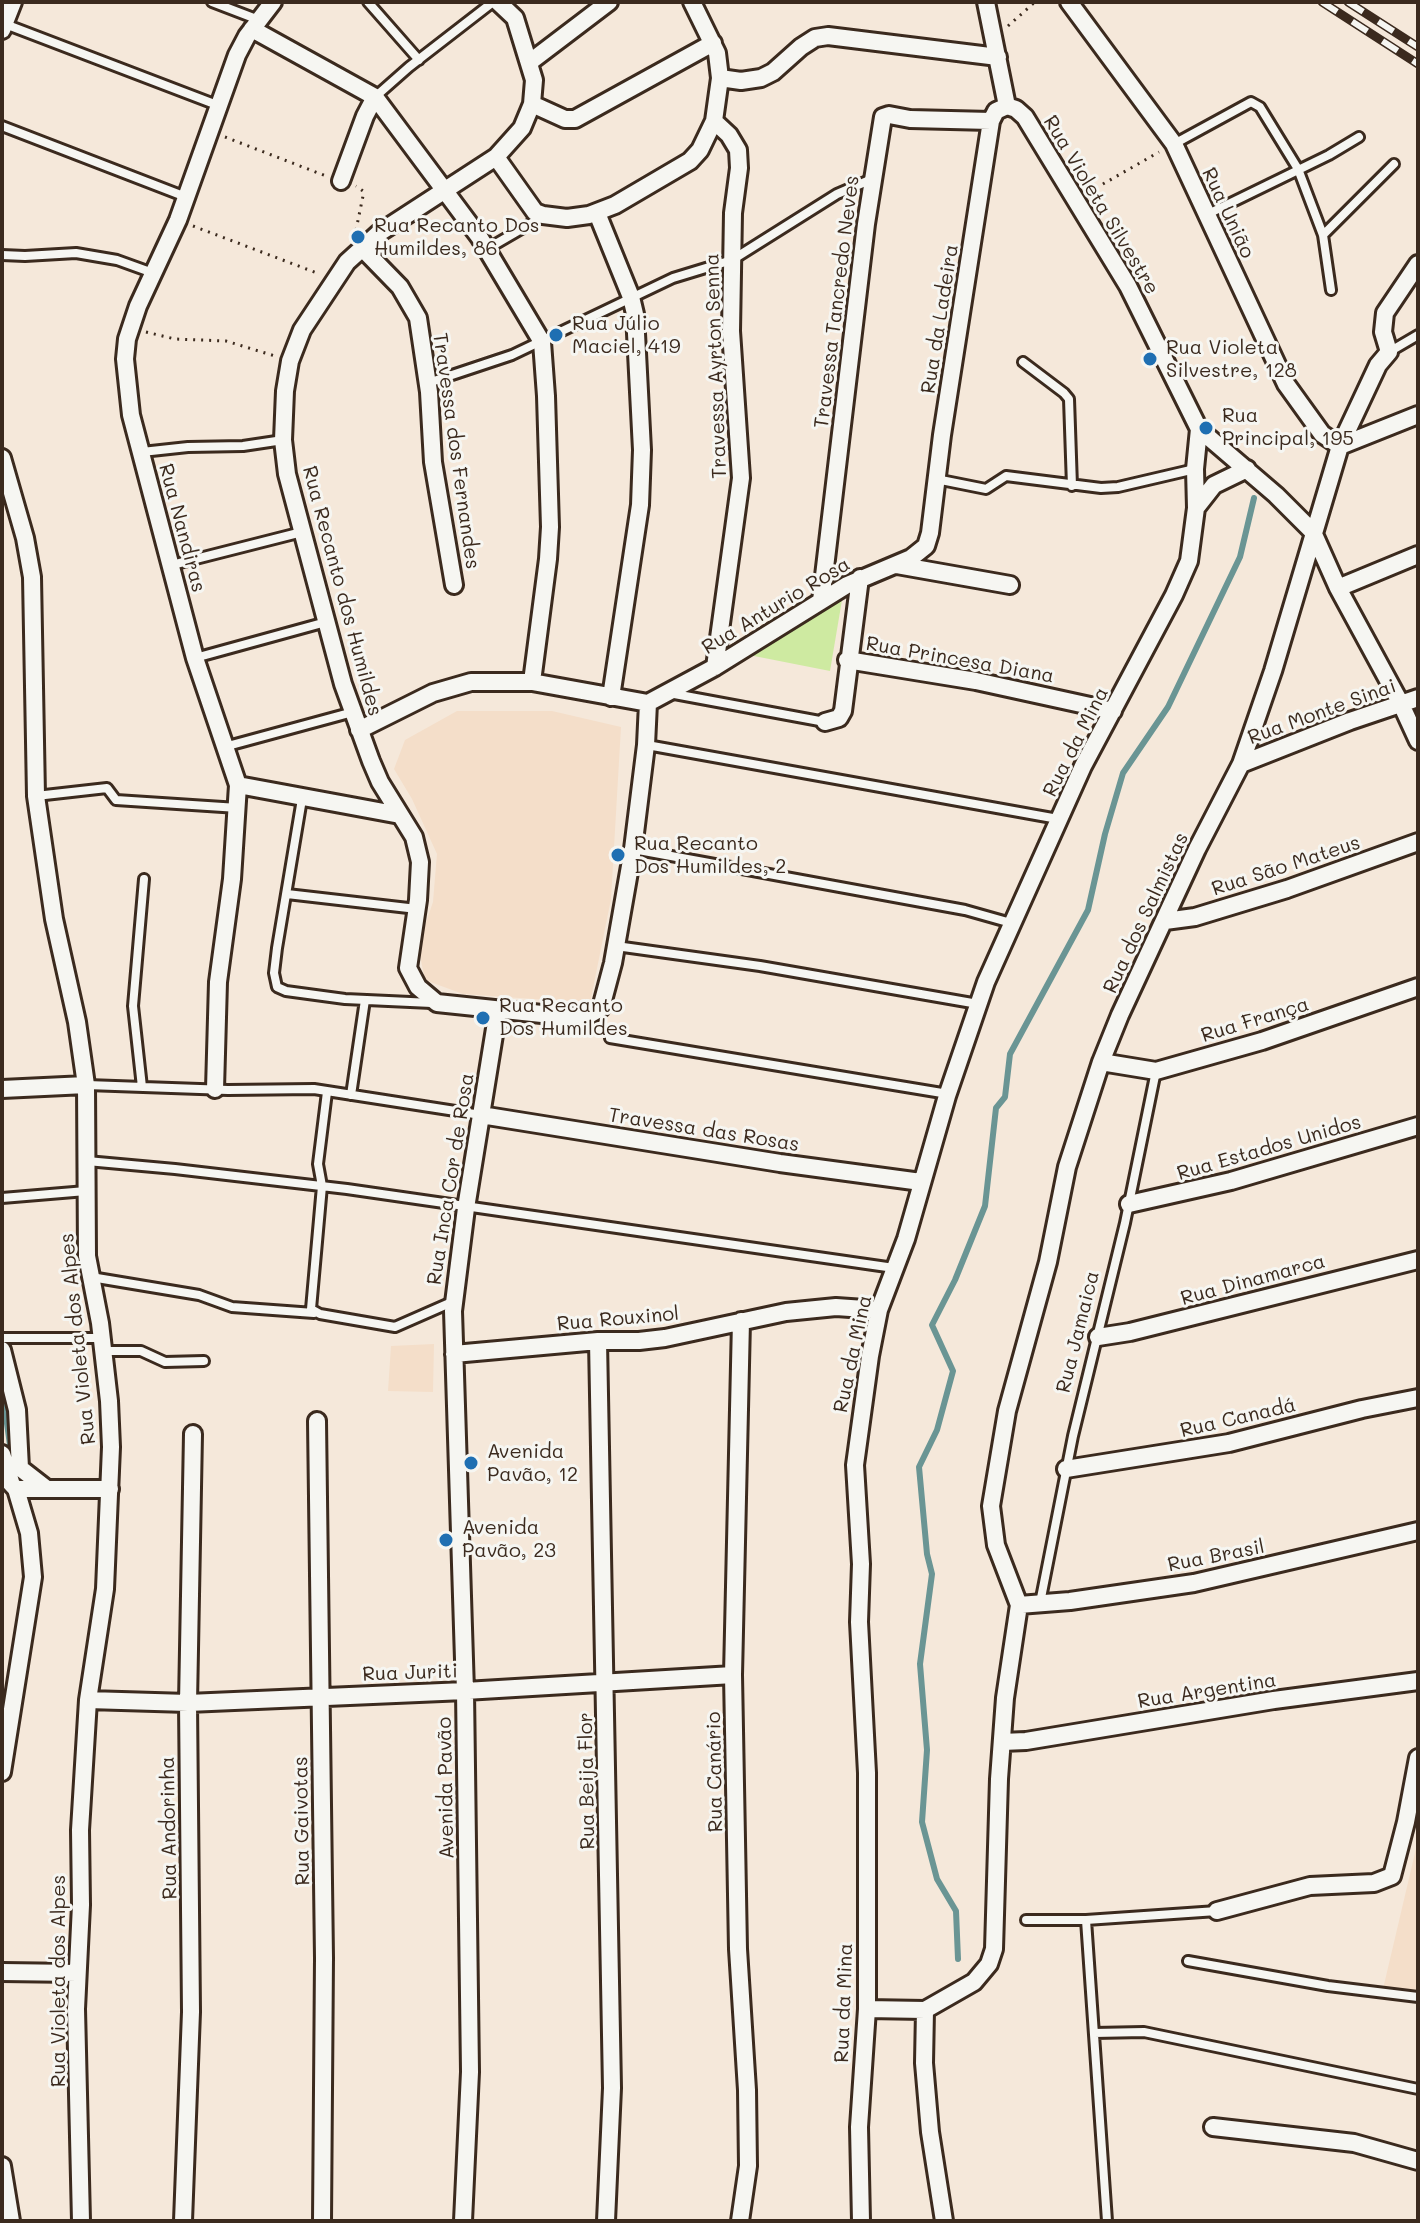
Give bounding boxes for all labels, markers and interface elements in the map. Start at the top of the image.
street label: Rua Violeta Silvestre [1038,111,1164,299]
street label: Rua União [1197,164,1259,262]
street label: Travessa Tancredo Neves [810,174,864,430]
place label: Rua Recanto Dos Humildes, 86 [374,214,539,261]
marker: Rua Recanto Dos Humildes, 86 [349,228,367,246]
street label: Rua da Ladeira [916,243,964,395]
street label: Travessa Ayrton Senna [700,253,732,479]
place label: Rua Júlio Maciel, 419 [572,312,681,359]
marker: Rua Júlio Maciel, 419 [547,326,565,344]
street label: Travessa dos Fernandes [428,331,484,571]
place label: Rua Violeta Silvestre, 128 [1166,336,1297,383]
marker: Rua Violeta Silvestre, 128 [1141,350,1159,368]
place label: Rua Principal, 195 [1222,404,1354,451]
marker: Rua Principal, 195 [1197,419,1215,437]
street label: Rua Nandiras [153,461,211,595]
street label: Rua Recanto dos Humildes [297,463,387,719]
street label: Rua Anturio Rosa [698,552,854,660]
street label: Rua Princesa Diana [864,632,1056,688]
street label: Rua Monte Sinai [1245,674,1399,750]
street label: Rua da Mina [1038,683,1114,801]
street label: Rua dos Salmistas [1098,829,1194,997]
street label: Rua São Mateus [1209,831,1363,901]
place label: Rua Recanto Dos Humildes, 2 [634,832,786,879]
marker: Rua Recanto Dos Humildes, 2 [609,846,627,864]
street label: Rua França [1198,992,1312,1048]
place label: Rua Recanto Dos Humildes [499,994,628,1041]
marker: Rua Recanto Dos Humildes [474,1009,492,1027]
street label: Rua Inca Cor de Rosa [422,1071,480,1287]
street label: Travessa das Rosas [607,1103,801,1157]
street label: Rua Estados Unidos [1174,1110,1364,1186]
street label: Rua Violeta dos Alpes [55,1232,101,1446]
street label: Rua Dinamarca [1178,1249,1328,1311]
street label: Rua Jamaica [1051,1269,1105,1395]
street label: Rua da Mina [829,1293,877,1415]
street label: Rua Rouxinol [556,1302,680,1336]
street label: Rua Canadá [1178,1393,1298,1443]
place label: Avenida Pavão, 12 [487,1440,578,1487]
marker: Avenida Pavão, 12 [462,1454,480,1472]
place label: Avenida Pavão, 23 [462,1516,556,1563]
marker: Avenida Pavão, 23 [437,1531,455,1549]
street label: Rua Brasil [1165,1535,1267,1577]
street label: Rua Juriti [362,1659,458,1687]
street label: Rua Argentina [1136,1668,1278,1714]
street label: Rua Canário [702,1711,728,1833]
street label: Rua Beija Flor [574,1712,600,1850]
street label: Avenida Pavão [433,1717,459,1859]
street label: Rua Andorinha [156,1756,182,1900]
street label: Rua Gaivotas [289,1756,315,1886]
street label: Rua Violeta dos Alpes [47,1875,71,2087]
street label: Rua da Mina [830,1943,858,2063]

